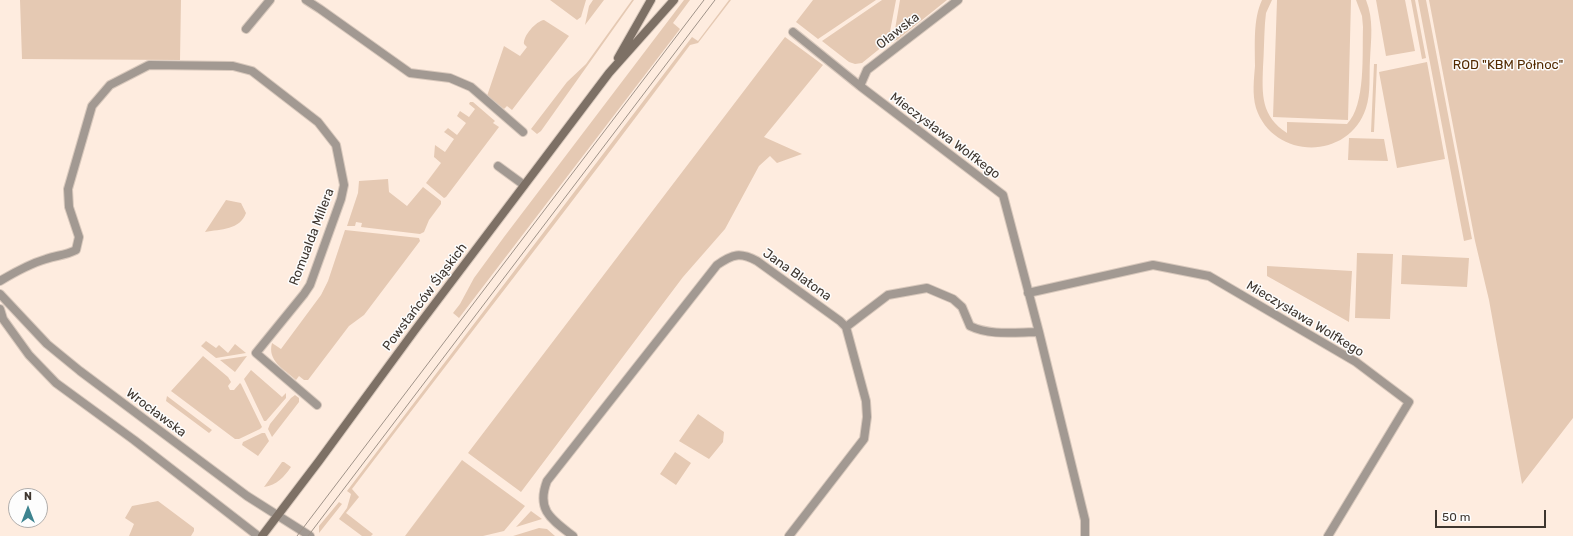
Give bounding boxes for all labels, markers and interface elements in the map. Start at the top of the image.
street label: Oławska [873,9,923,53]
park label: ROD "KBM Północ" [1453,57,1563,73]
street label: Mieczysława Wolfkego [887,89,1003,183]
street label: Romualda Millera [286,186,338,288]
street label: Powstańców Śląskich [379,240,471,354]
street label: Jana Blatona [760,246,834,304]
street label: Mieczysława Wolfkego [1244,278,1366,360]
street label: Wrocławska [123,385,189,441]
north arrow [8,488,48,528]
text: N [24,490,32,503]
scale bar [1437,502,1548,528]
text: 50 m [1442,510,1470,524]

